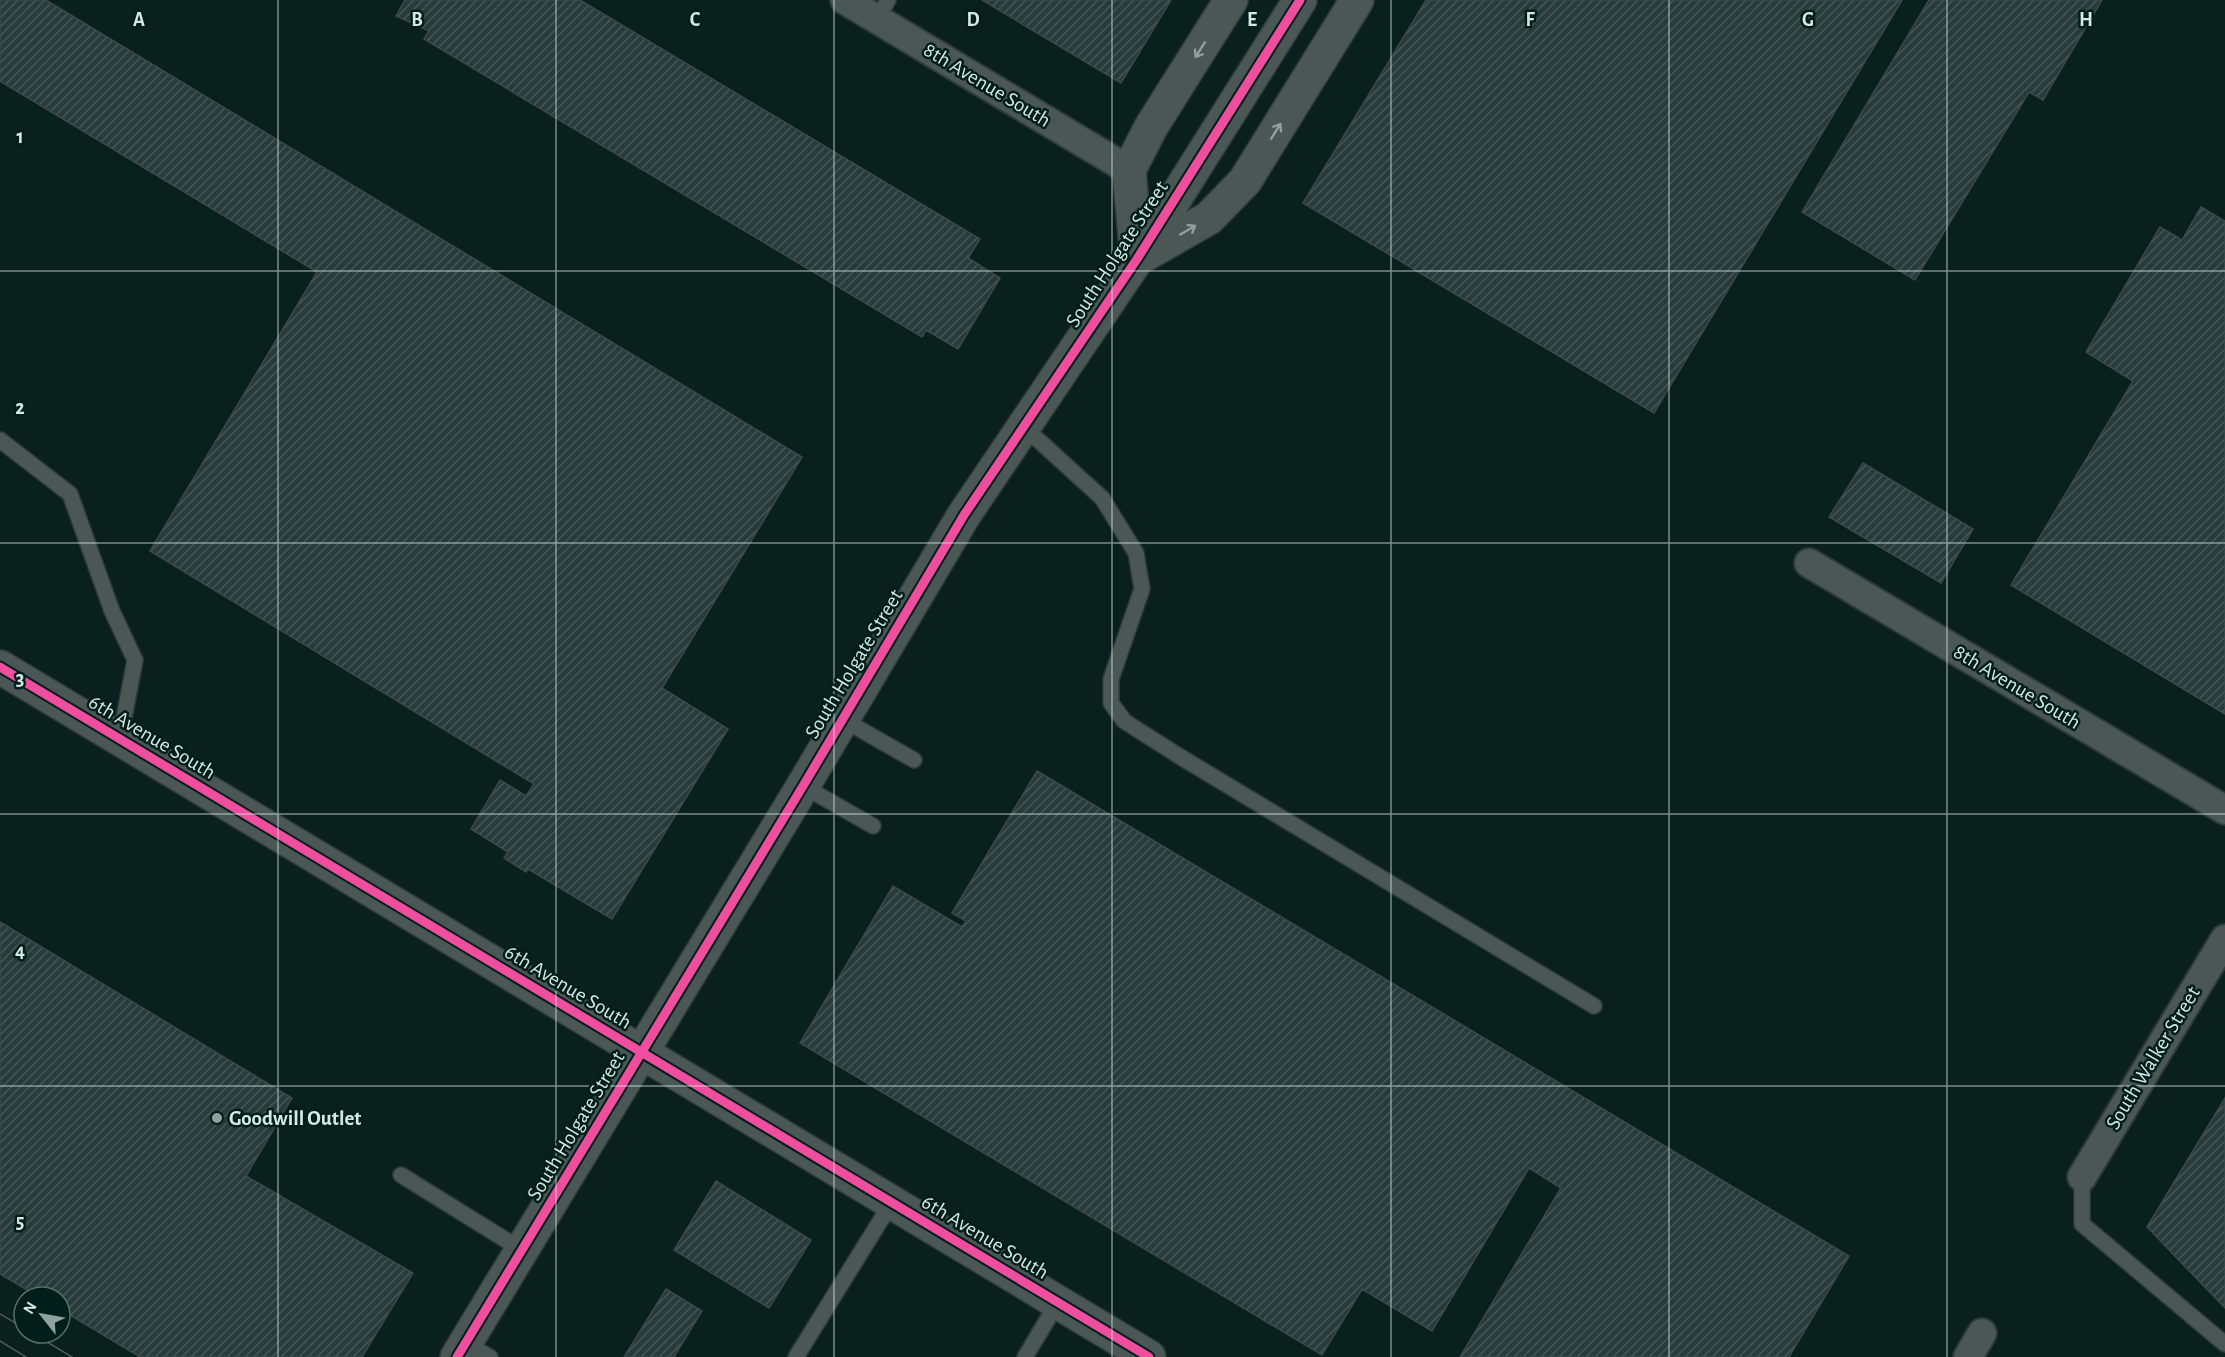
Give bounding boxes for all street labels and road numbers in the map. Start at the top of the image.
street label: 8th Avenue South [920,39,1054,131]
street label: South Holgate Street [1062,177,1172,331]
street label: South Holgate Street [801,586,907,742]
street label: 8th Avenue South [1950,641,2084,733]
street label: 6th Avenue South [85,691,219,783]
street label: 6th Avenue South [501,941,635,1033]
street label: South Walker Street [2102,983,2204,1133]
street label: South Holgate Street [523,1048,629,1204]
street label: 6th Avenue South [918,1191,1052,1283]

